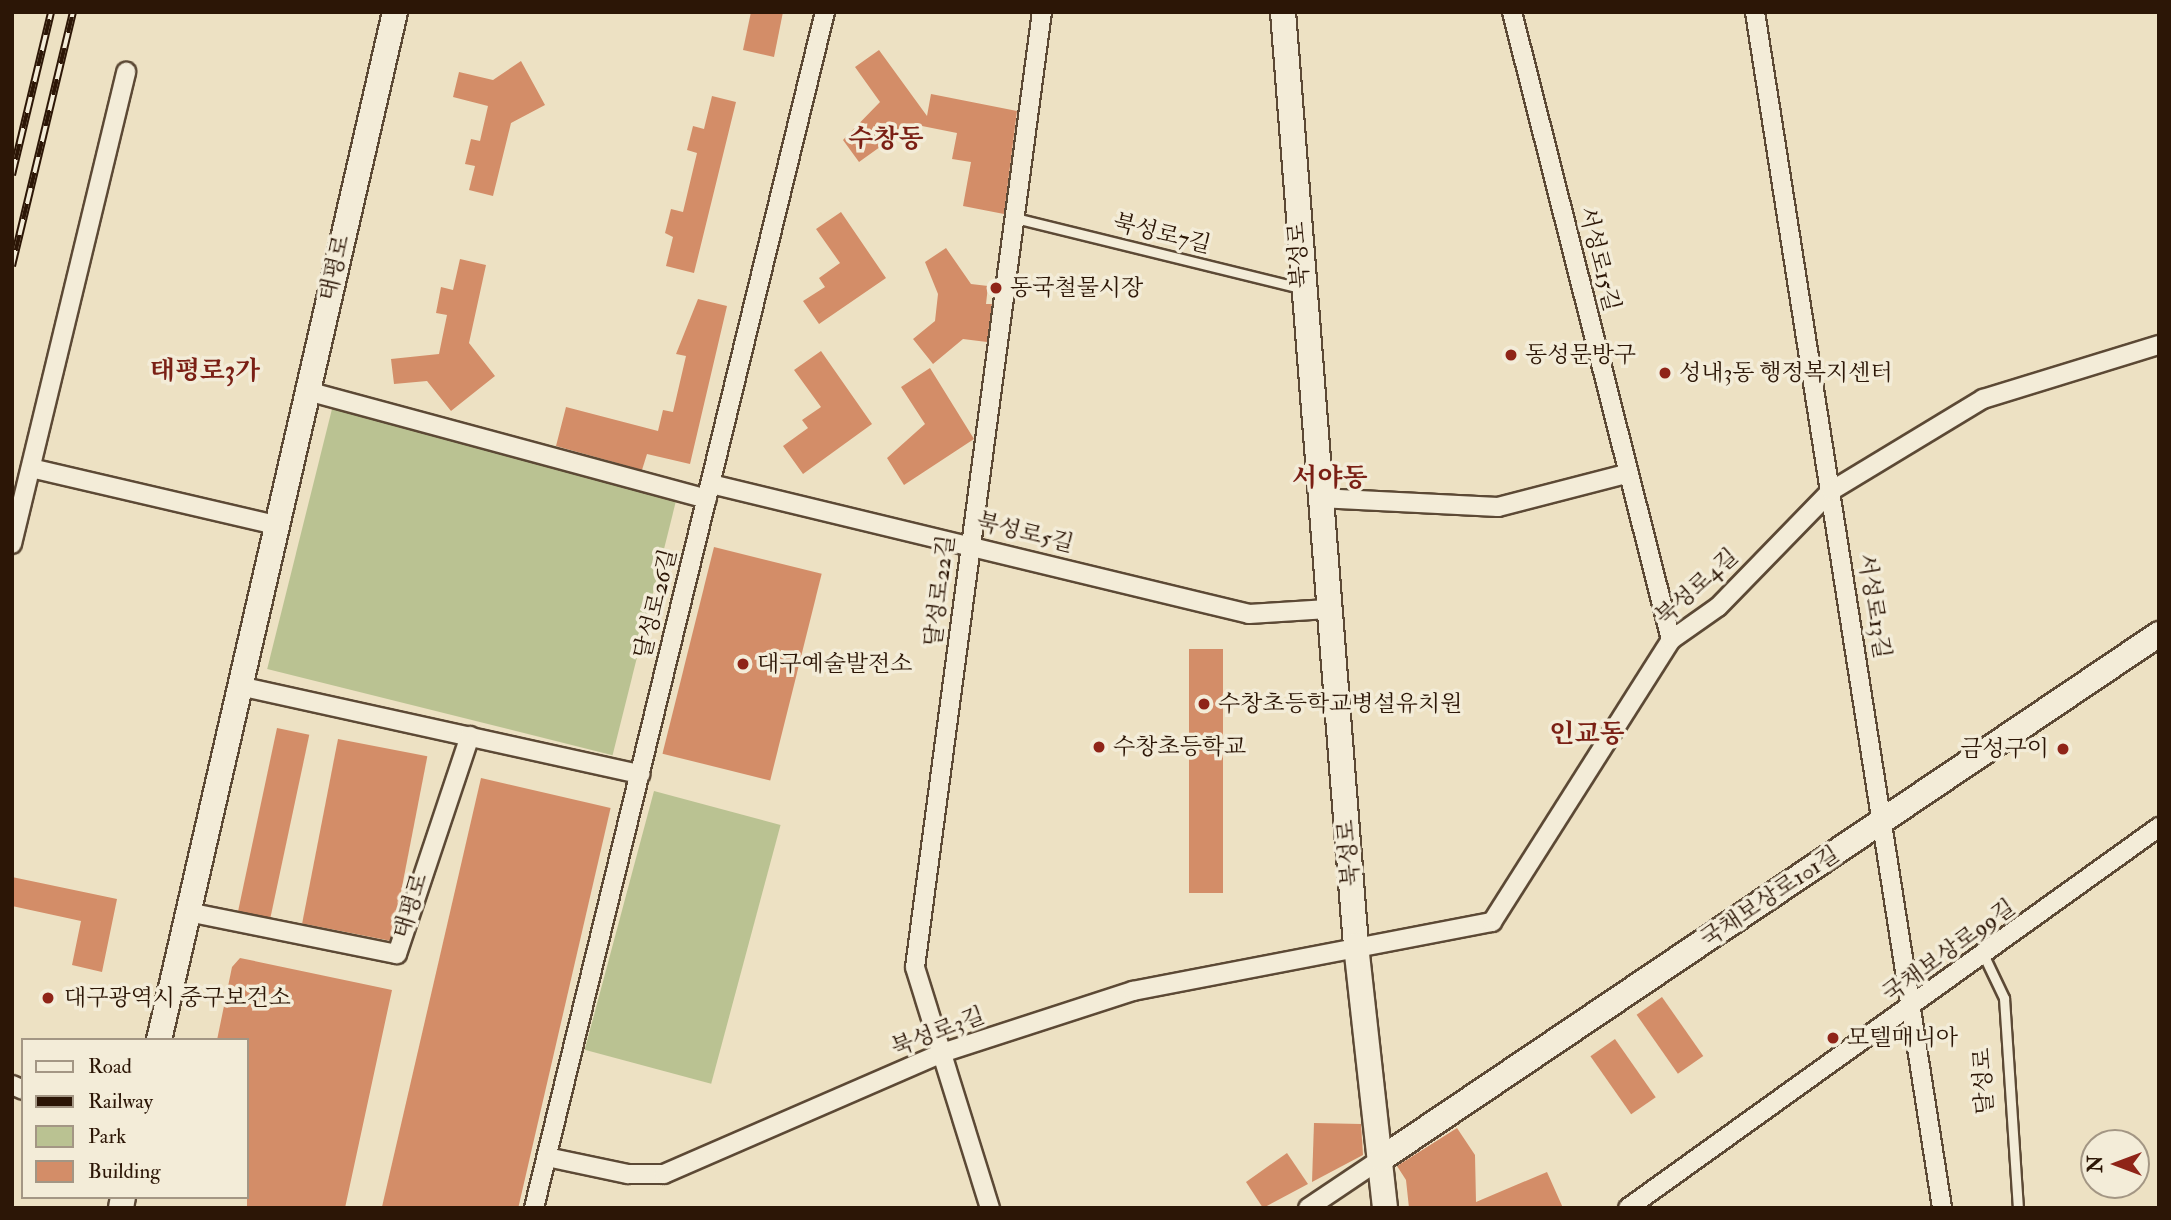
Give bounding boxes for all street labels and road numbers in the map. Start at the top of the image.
street label: 서성로15길 [1573,204,1625,314]
street label: 북성로7길 [1110,209,1214,259]
street label: 북성로 [1283,221,1315,289]
street label: 태평로 [314,232,356,304]
street label: 북성로5길 [974,508,1076,558]
street label: 달성로22길 [919,534,961,648]
street label: 북성로4길 [1650,543,1744,631]
street label: 달성로26길 [629,546,683,662]
street label: 서성로13길 [1852,552,1896,660]
street label: 북성로 [1332,819,1366,887]
street label: 국채보상로101길 [1695,840,1845,954]
street label: 태평로 [388,870,434,942]
street label: 국채보상로99길 [1877,894,2021,1008]
street label: 북성로3길 [887,1002,989,1062]
street label: 달성로 [1968,1047,2000,1115]

